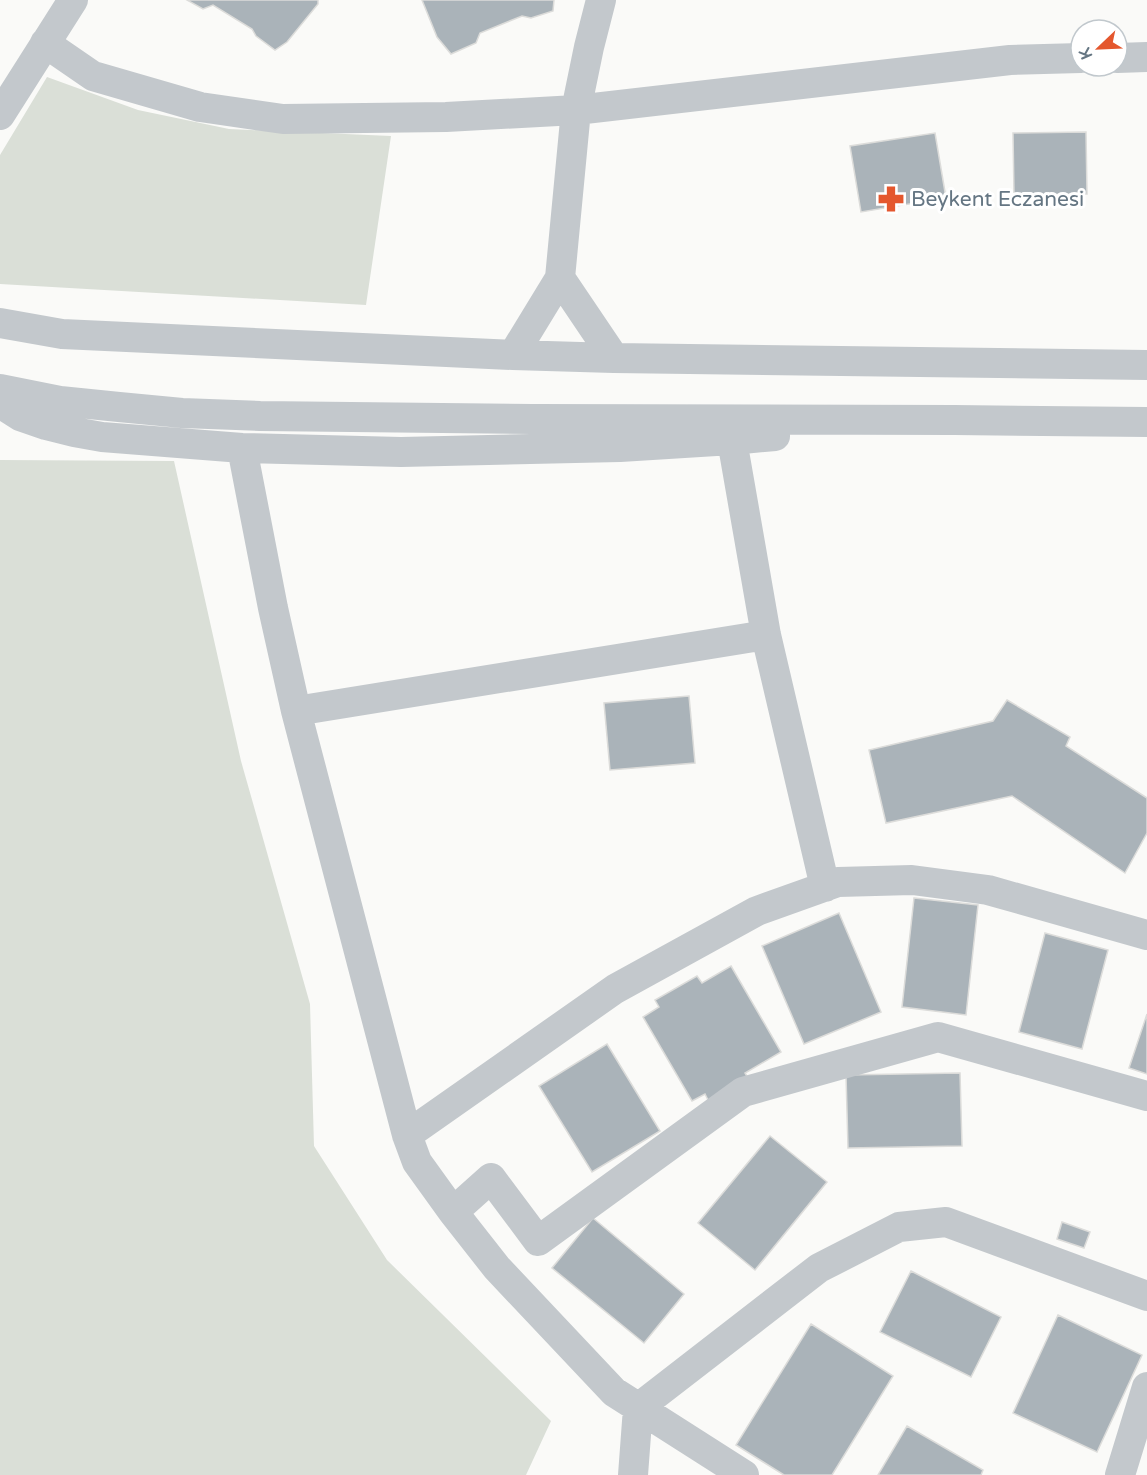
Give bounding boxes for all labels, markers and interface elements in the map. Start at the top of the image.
north arrow [1069,18,1129,78]
text: K [1075,44,1097,62]
pharmacy icon: Beykent Eczanesi [876,184,906,214]
place label: Beykent Eczanesi [911,187,1084,212]

